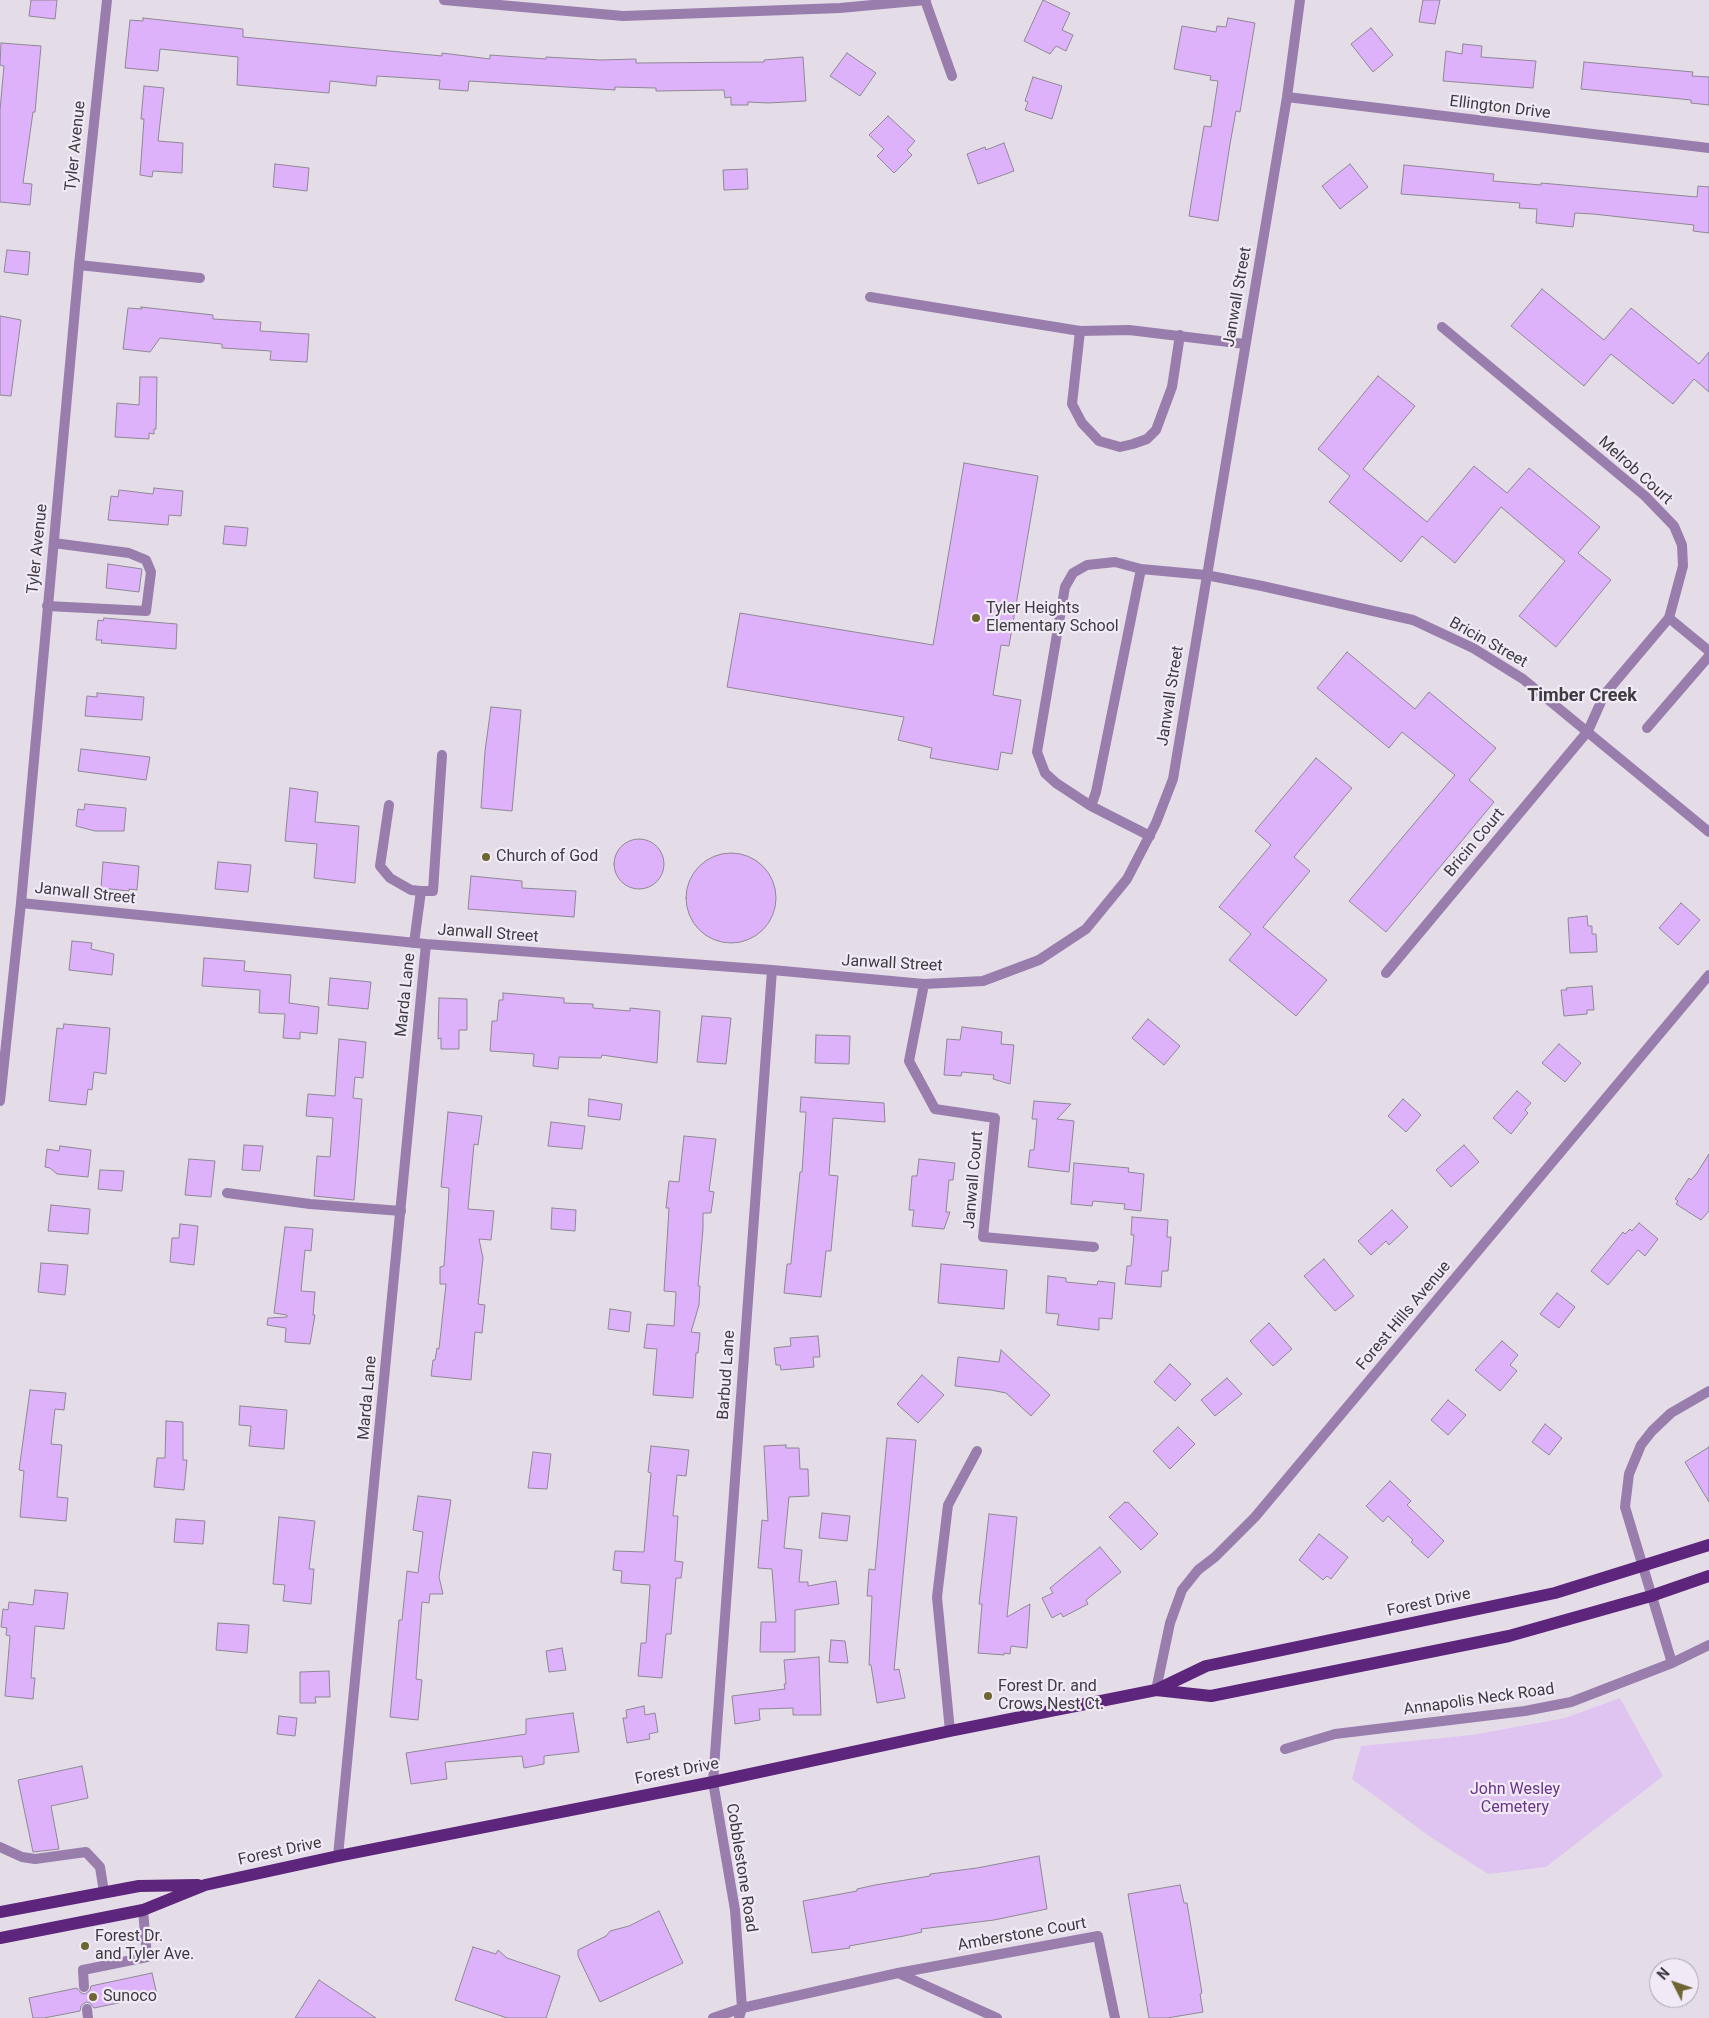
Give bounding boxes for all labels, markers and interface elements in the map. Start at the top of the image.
street label: Ellington Drive [1448,92,1552,124]
street label: Tyler Avenue [62,100,90,192]
street label: Janwall Street [1220,246,1256,348]
street label: Melrob Court [1594,433,1676,509]
street label: Tyler Avenue [24,503,52,595]
place label: Tyler Heights Elementary School [986,599,1119,637]
marker: Tyler Heights Elementary School [970,612,982,624]
street label: Bricin Street [1445,614,1531,672]
street label: Janwall Street [1154,645,1188,747]
district label: Timber Creek [1527,685,1637,707]
street label: Bricin Court [1441,805,1509,881]
place label: Church of God [496,847,598,867]
marker: Church of God [480,851,492,863]
street label: Janwall Street [34,879,136,909]
street label: Janwall Street [437,921,539,947]
street label: Marda Lane [392,952,420,1038]
street label: Janwall Street [841,952,943,976]
street label: Janwall Court [960,1130,988,1230]
street label: Forest Hills Avenue [1353,1257,1455,1375]
street label: Barbud Lane [714,1330,740,1420]
street label: Marda Lane [355,1355,381,1441]
street label: Forest Drive [1385,1585,1473,1621]
place label: Forest Dr. and Crows Nest Ct. [998,1677,1104,1715]
street label: Annapolis Neck Road [1402,1680,1556,1720]
marker: Forest Dr. and Crows Nest Ct. [982,1690,994,1702]
street label: Forest Drive [633,1754,721,1790]
park label: John Wesley Cemetery [1470,1780,1560,1818]
street label: Cobblestone Road [721,1802,761,1934]
street label: Forest Drive [236,1834,324,1870]
street label: Amberstone Court [956,1914,1088,1956]
place label: Forest Dr. and Tyler Ave. [95,1927,194,1965]
marker: Forest Dr. and Tyler Ave. [79,1940,91,1952]
north arrow [1649,1958,1699,2008]
text: N [1654,1965,1673,1983]
place label: Sunoco [103,1987,157,2007]
marker: Sunoco [87,1991,99,2003]

